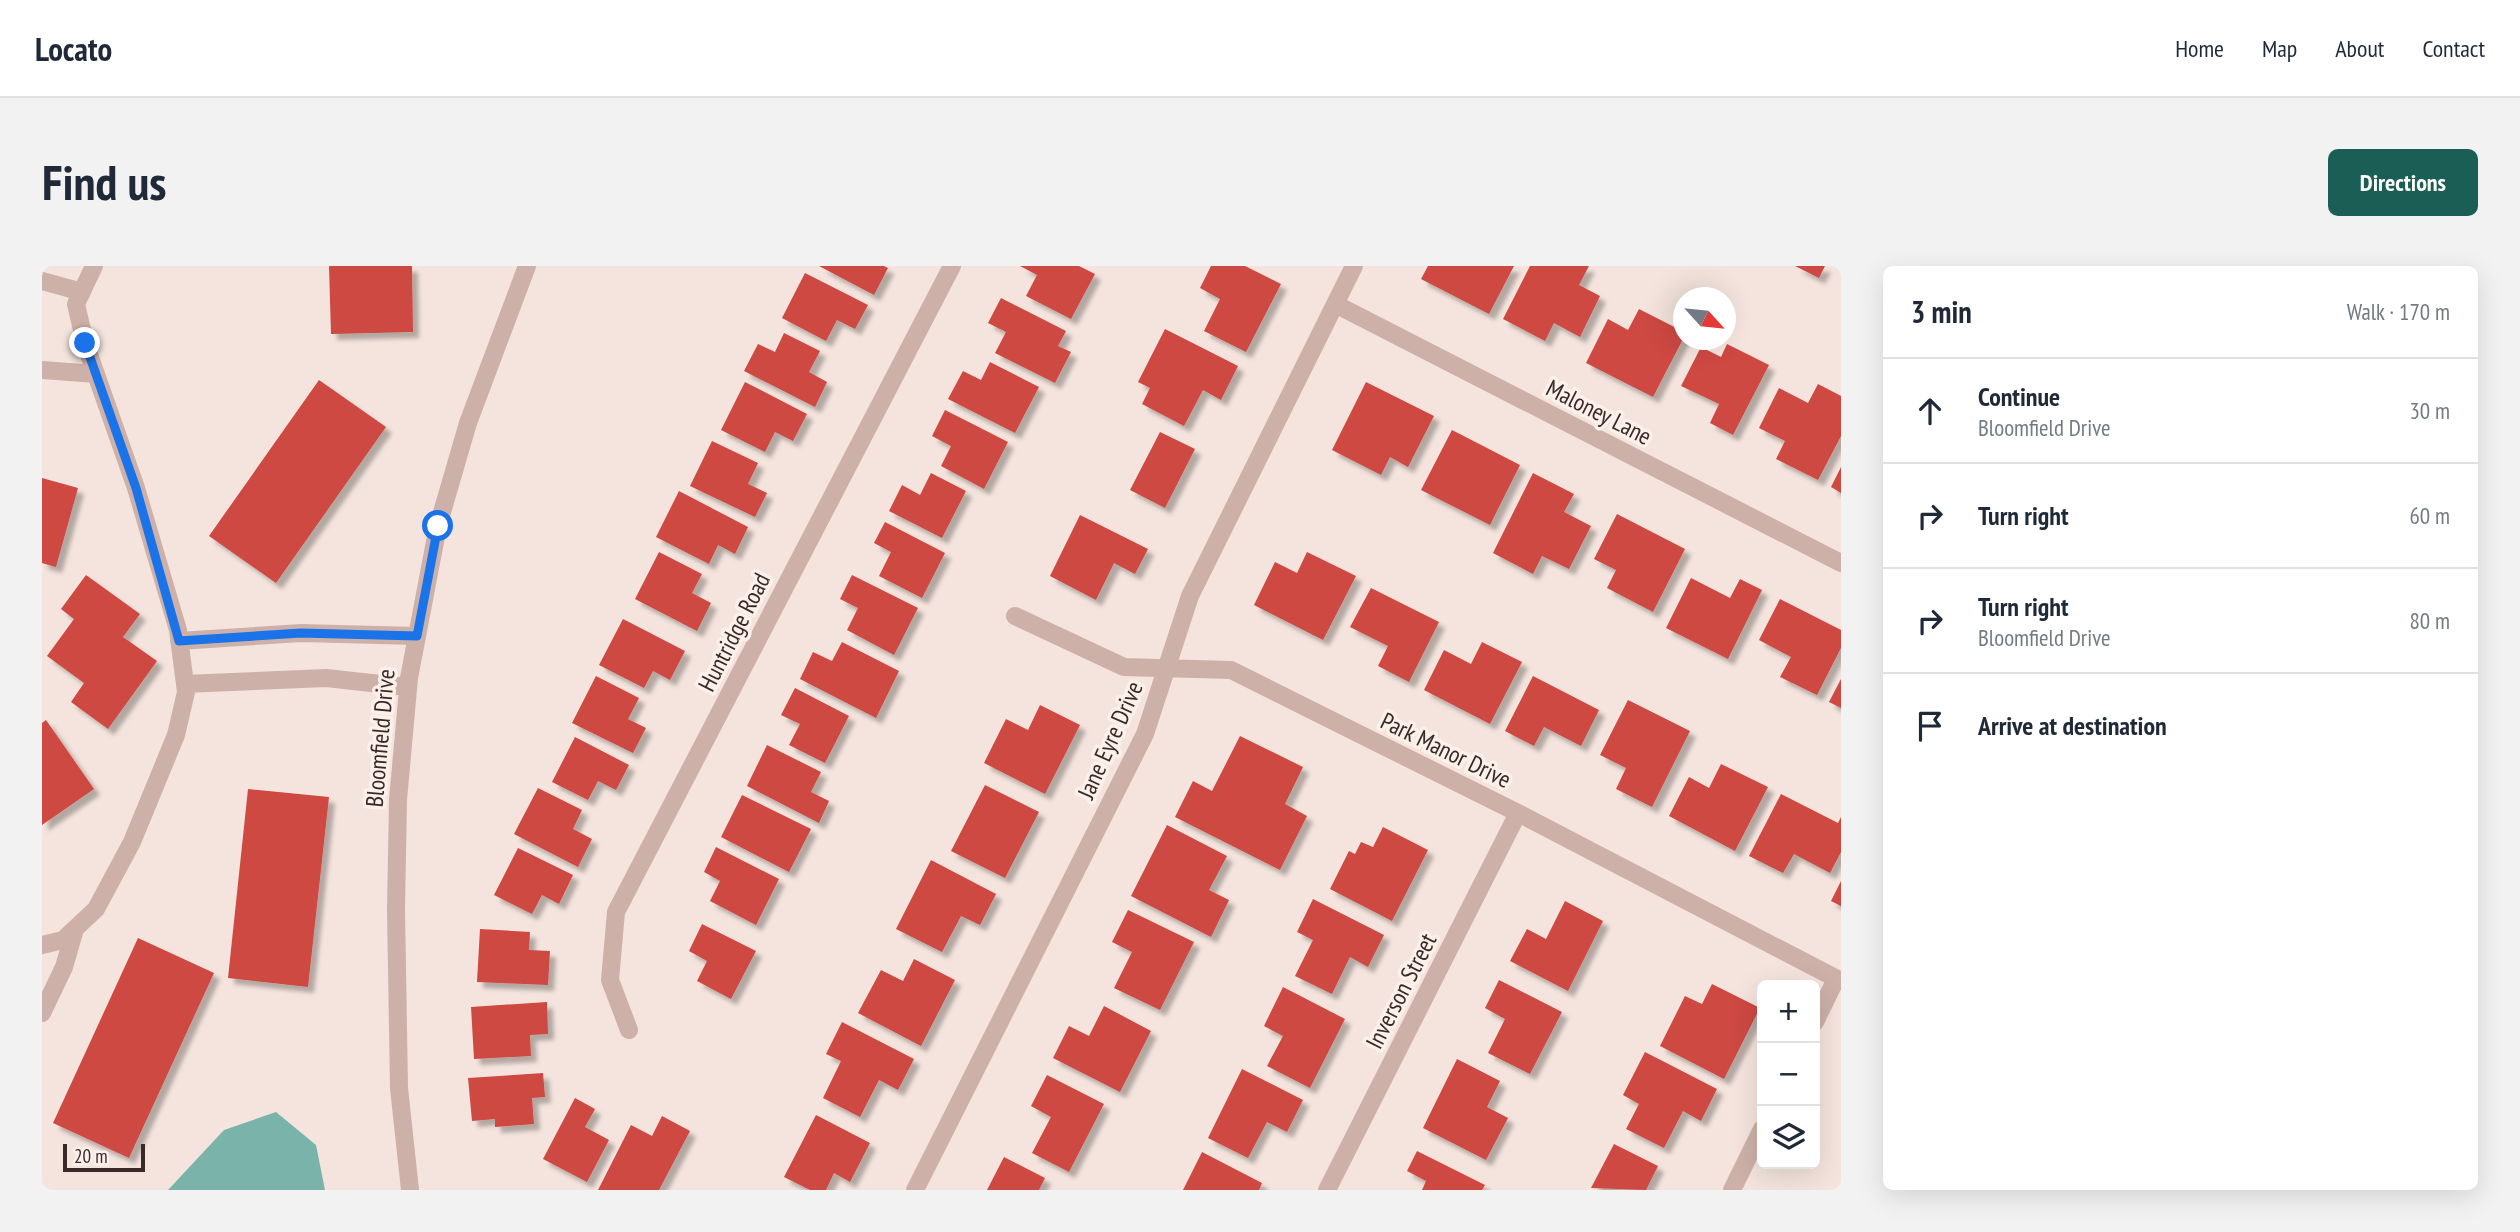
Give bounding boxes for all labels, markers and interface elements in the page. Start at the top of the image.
text: Locato [35,27,112,70]
text: Home [2175,33,2224,64]
text: Map [2262,33,2297,64]
text: About [2335,33,2384,64]
text: Contact [2422,33,2485,64]
button: Directions [2328,149,2478,216]
text: Find us [42,150,166,214]
north arrow [1673,287,1736,350]
text: 3 min [1911,292,1972,331]
text: Walk · 170 m [2347,297,2450,326]
route end [69,327,100,358]
street label: Maloney Lane [1541,372,1657,452]
text: Continue [1978,380,2060,413]
icon: ahead [1911,392,1949,430]
text: 30 m [2409,396,2450,425]
text: Bloomfield Drive [1978,413,2111,442]
icon: right [1911,497,1949,535]
text: Turn right [1978,499,2069,532]
text: 60 m [2409,501,2450,530]
route start [422,510,453,541]
street label: Huntridge Road [691,568,777,696]
text: Turn right [1978,590,2069,623]
icon: right [1911,602,1949,640]
text: 80 m [2409,606,2450,635]
text: Bloomfield Drive [1978,623,2111,652]
street label: Bloomfield Drive [359,668,401,808]
street label: Jane Eyre Drive [1070,676,1150,805]
street label: Park Manor Drive [1376,705,1516,795]
icon: arrive [1911,707,1949,745]
text: Arrive at destination [1978,709,2167,742]
street label: Inverson Street [1359,928,1444,1054]
map controls [1757,980,1820,1169]
button: + [1757,980,1820,1043]
button: − [1757,1043,1820,1106]
button: layers [1757,1106,1820,1169]
scale bar [63,1141,145,1173]
text: 20 m [74,1144,108,1168]

